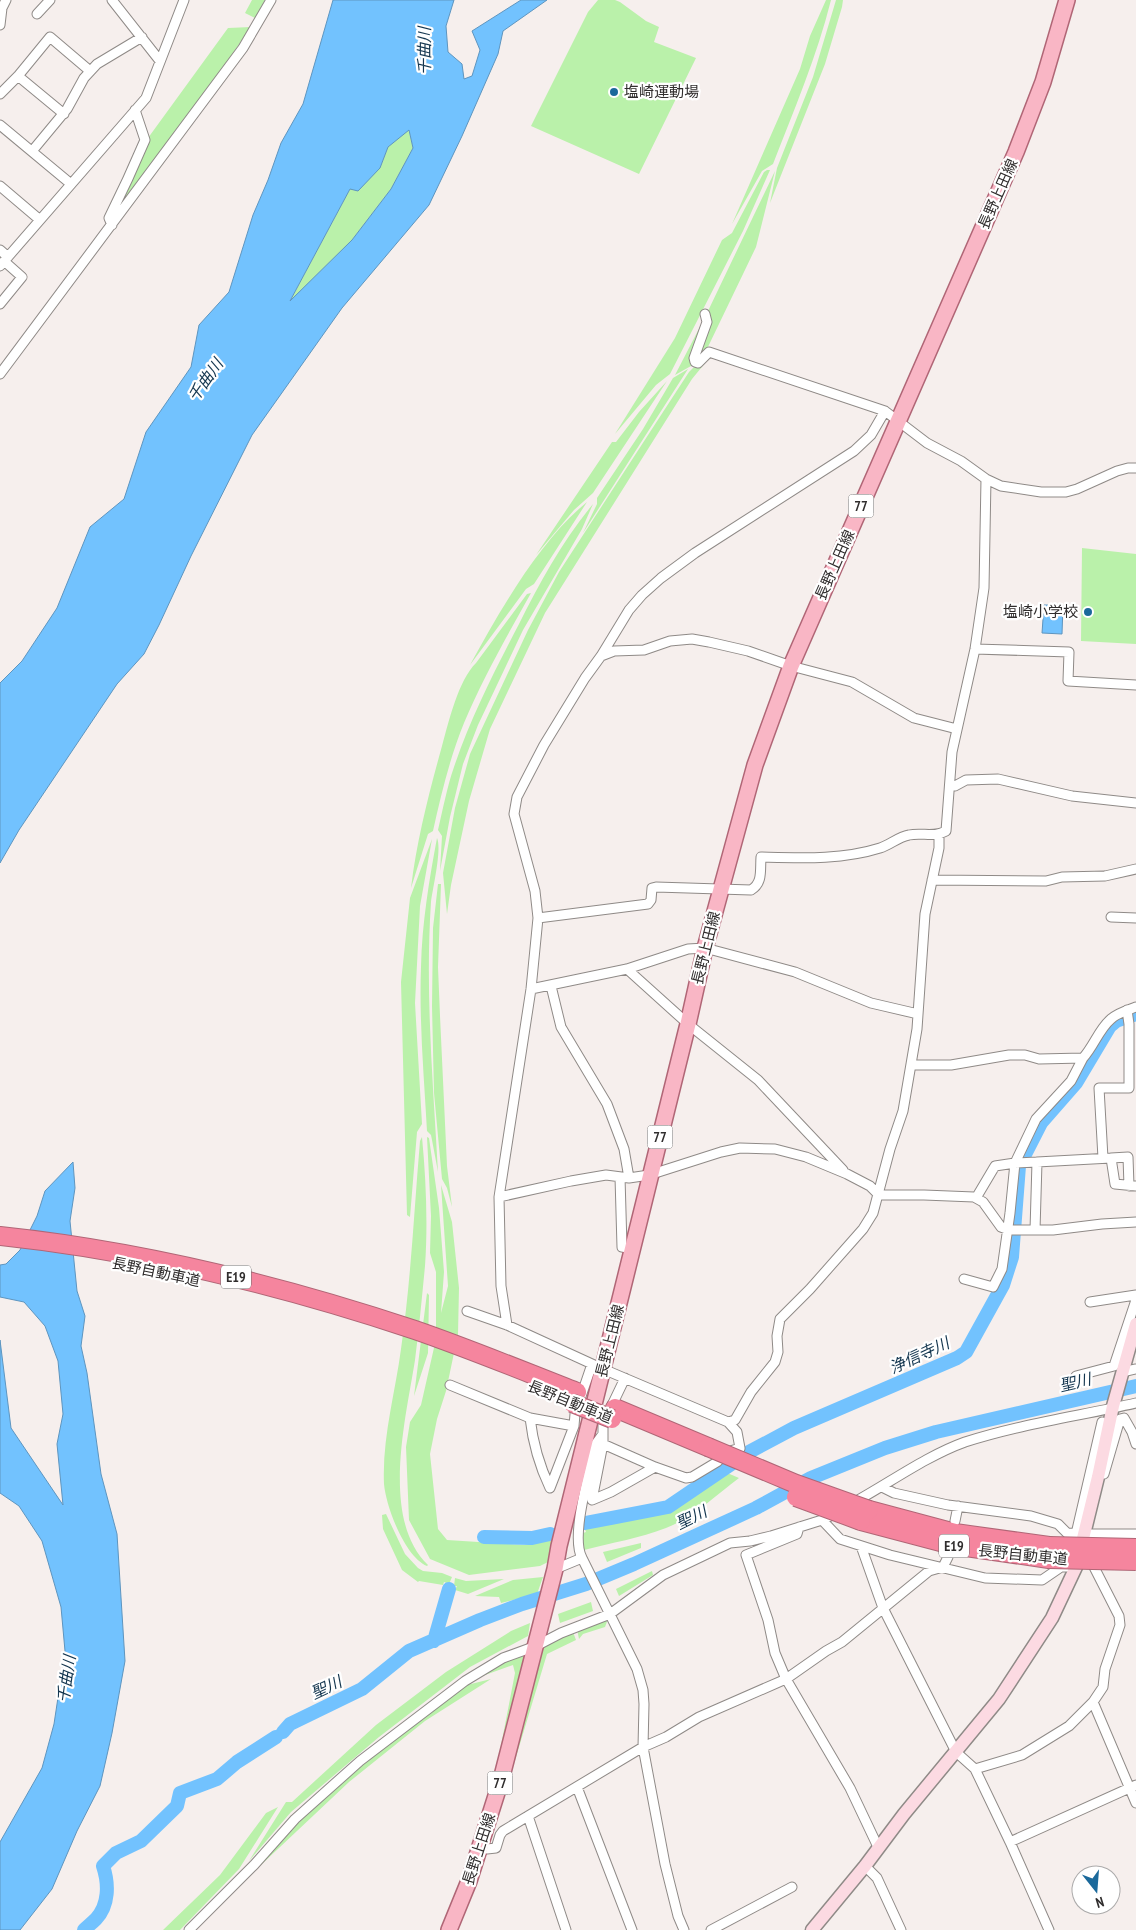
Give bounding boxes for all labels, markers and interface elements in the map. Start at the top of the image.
water label: 千曲川 [414,25,434,75]
place label: 塩崎運動場 [624,82,699,101]
marker: 塩崎運動場 [608,86,620,98]
street label: 長野上田線 [974,156,1021,232]
water label: 千曲川 [183,353,228,405]
road number: 77 [848,494,874,518]
street label: 長野上田線 [811,527,858,603]
place label: 塩崎小学校 [1003,602,1078,621]
marker: 塩崎小学校 [1082,606,1094,618]
street label: 長野上田線 [687,909,724,987]
road number: 77 [648,1126,672,1148]
street label: 長野自動車道 [110,1253,202,1290]
road number: E19 [221,1266,251,1288]
street label: 長野上田線 [591,1302,628,1380]
water label: 浄信寺川 [886,1332,954,1378]
water label: 聖川 [1057,1368,1095,1395]
street label: 長野自動車道 [525,1376,615,1427]
water label: 聖川 [672,1500,712,1533]
road number: E19 [939,1534,969,1558]
street label: 長野自動車道 [977,1540,1069,1569]
water label: 千曲川 [53,1652,80,1704]
water label: 聖川 [307,1670,347,1703]
road number: 77 [488,1772,512,1795]
street label: 長野上田線 [458,1810,499,1887]
north arrow [1071,1865,1121,1915]
text: N [1094,1893,1106,1912]

